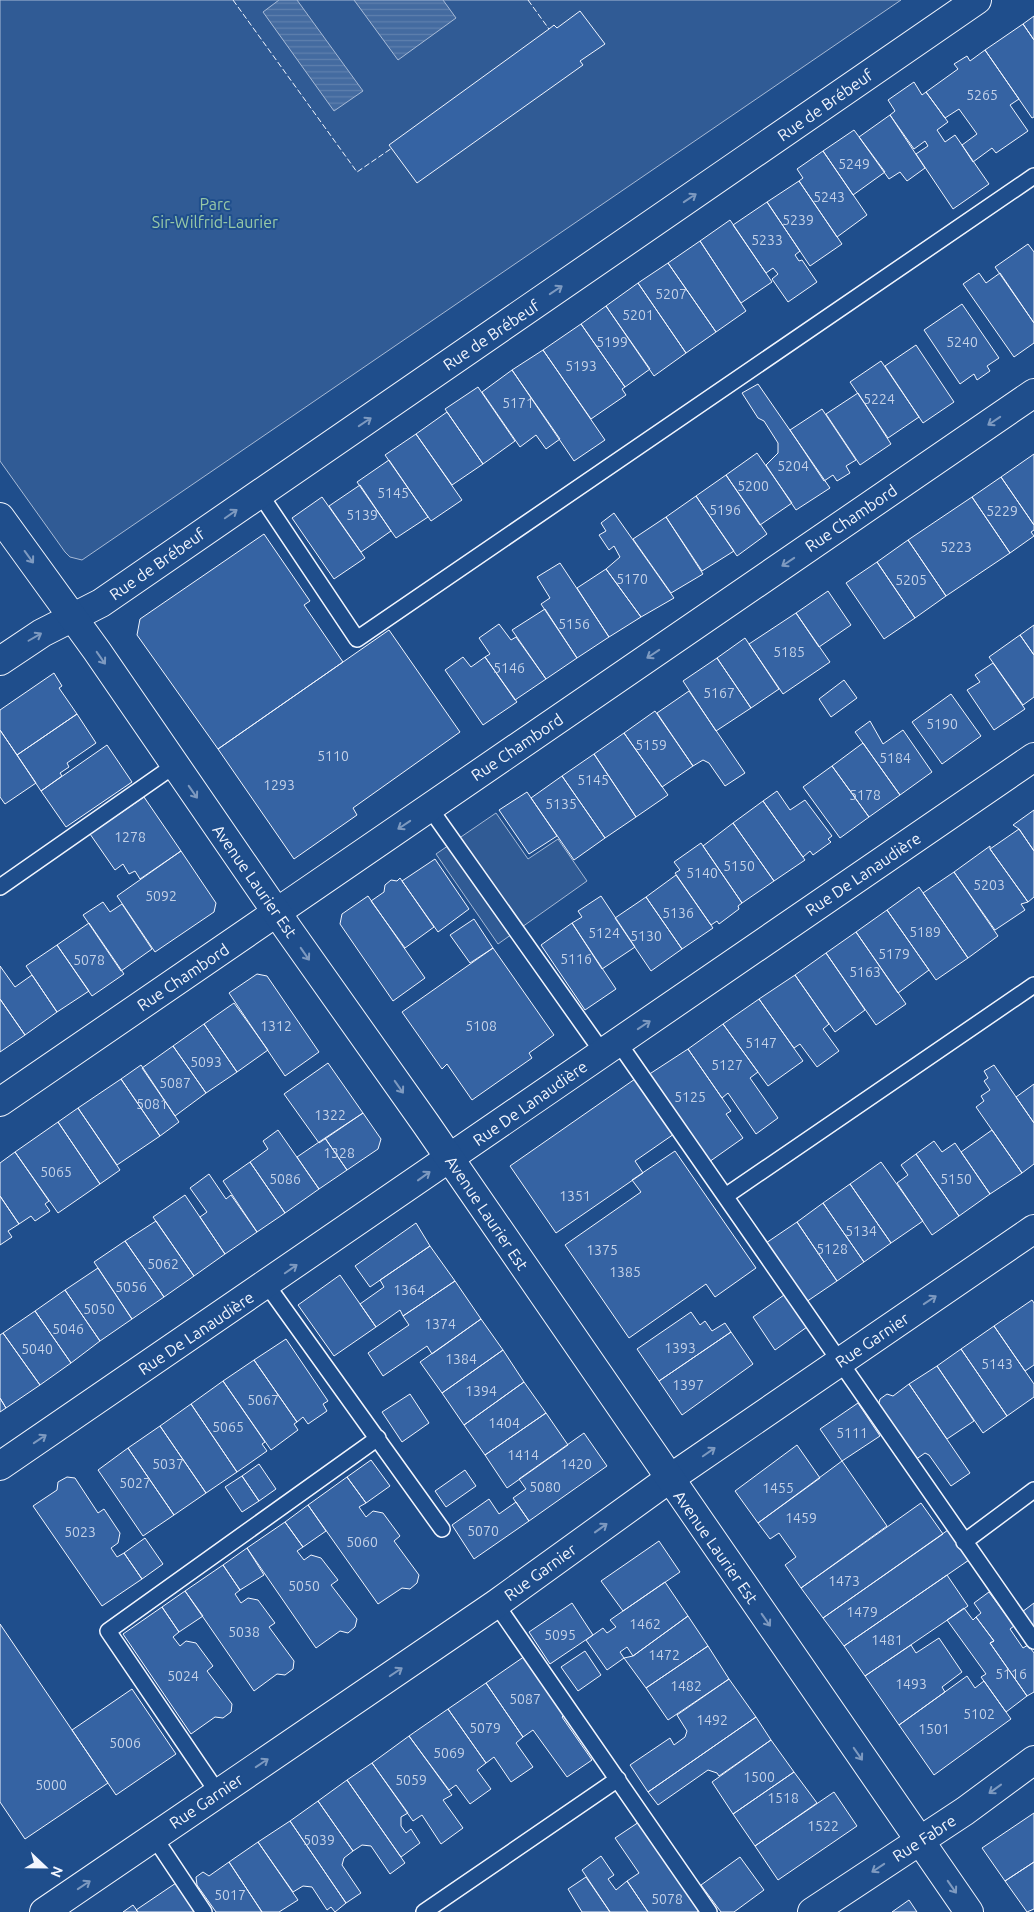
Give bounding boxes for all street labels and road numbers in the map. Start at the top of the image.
street label: Rue de Brébeuf [774,65,877,144]
street label: Rue de Brébeuf [440,296,543,374]
street label: Rue Chambord [802,481,900,555]
street label: Rue de Brébeuf [106,524,209,603]
street label: Rue Chambord [468,710,566,784]
street label: Avenue Laurier Est [209,821,301,942]
street label: Rue De Lanaudière [802,829,924,919]
street label: Rue Chambord [134,940,232,1014]
street label: Rue De Lanaudière [469,1057,591,1149]
street label: Avenue Laurier Est [442,1152,532,1274]
street label: Rue De Lanaudière [135,1288,257,1378]
street label: Rue Garnier [832,1309,912,1371]
street label: Avenue Laurier Est [670,1487,762,1608]
street label: Rue Garnier [501,1540,579,1604]
street label: Rue Garnier [166,1770,246,1832]
street label: Rue Fabre [889,1811,959,1865]

